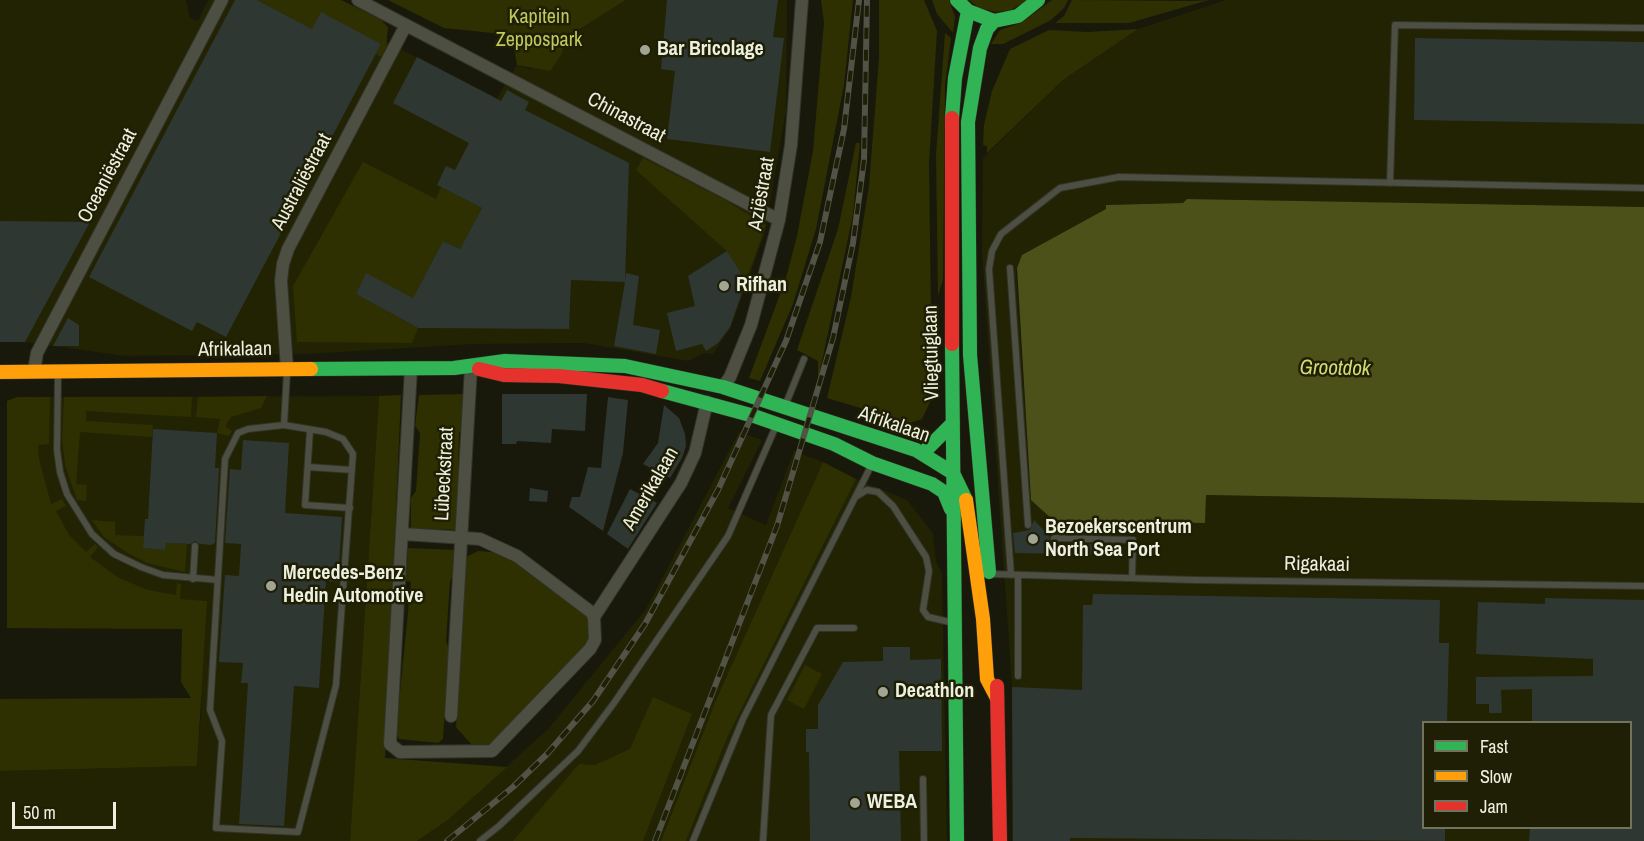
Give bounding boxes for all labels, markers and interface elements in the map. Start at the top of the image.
park label: Kapitein Zeppospark [496,6,582,53]
place label: Bar Bricolage [657,38,764,62]
marker: Bar Bricolage [638,43,652,57]
street label: Chinastraat [583,88,669,148]
street label: Oceaniëstraat [73,125,143,227]
street label: Australiëstraat [267,130,337,234]
street label: Aziëstraat [744,156,780,232]
place label: Rifhan [736,274,787,298]
marker: Rifhan [717,279,731,293]
street label: Vliegtuiglaan [919,305,945,401]
street label: Afrikalaan [198,337,272,363]
water label: Grootdok [1299,356,1371,382]
street label: Afrikalaan [855,402,933,448]
street label: Lübeckstraat [431,426,459,522]
street label: Amerikalaan [618,443,684,535]
place label: Bezoekerscentrum North Sea Port [1045,516,1192,563]
marker: Bezoekerscentrum North Sea Port [1026,532,1040,546]
street label: Rigakaai [1284,552,1350,578]
place label: Mercedes-Benz Hedin Automotive [283,562,423,609]
marker: Mercedes-Benz Hedin Automotive [264,579,278,593]
place label: Decathlon [895,680,974,704]
marker: Decathlon [876,685,890,699]
legend [1422,721,1632,829]
text: Fast [1480,734,1508,759]
text: Slow [1480,764,1512,789]
scale bar [15,790,118,828]
place label: WEBA [867,791,917,815]
text: Jam [1480,794,1508,819]
marker: WEBA [848,796,862,810]
text: 50 m [23,800,56,825]

